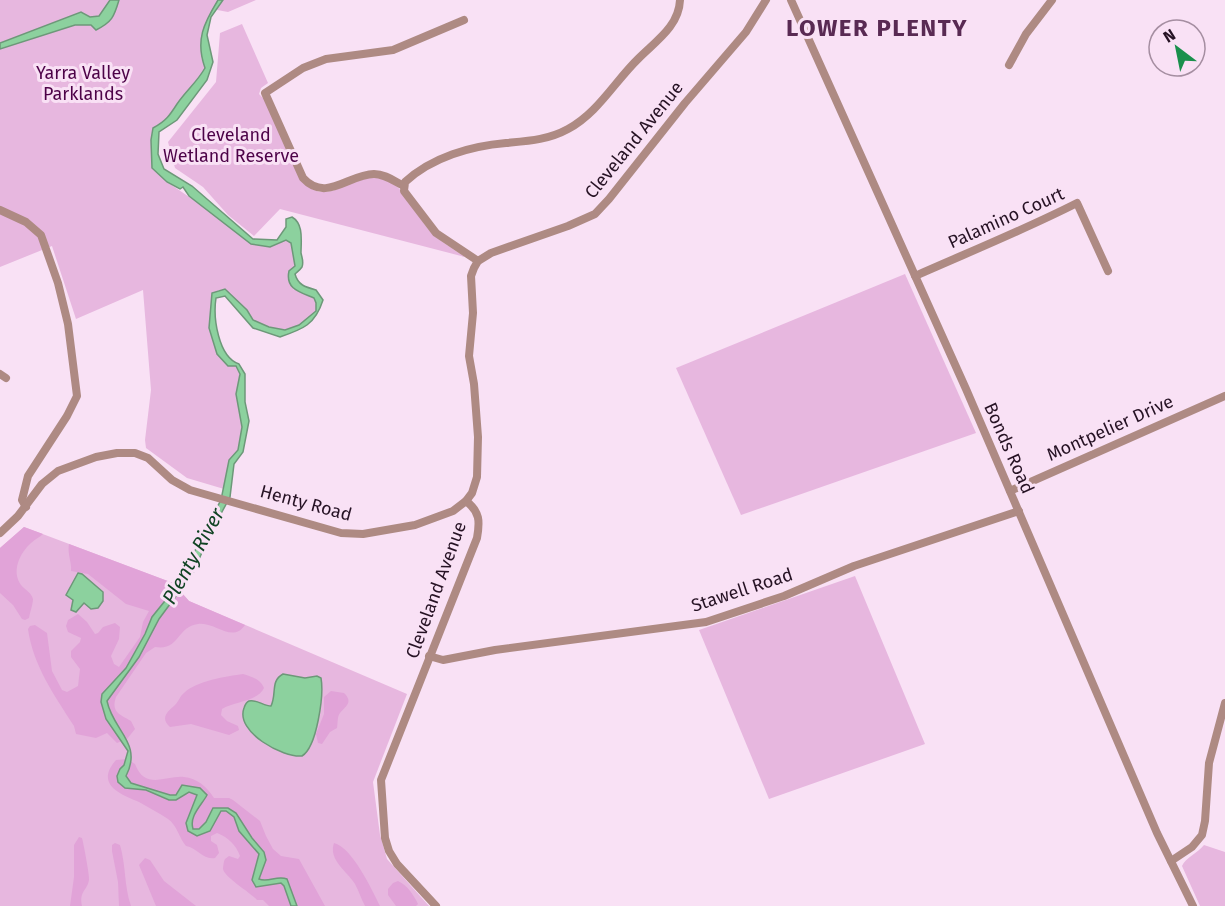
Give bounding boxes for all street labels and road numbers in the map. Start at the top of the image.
street label: Cleveland Avenue [580,77,688,203]
street label: Palamino Court [945,182,1068,253]
street label: Montpelier Drive [1043,390,1177,466]
street label: Bonds Road [979,399,1039,497]
street label: Henty Road [258,480,354,526]
street label: Cleveland Avenue [401,518,471,662]
street label: Stawell Road [688,563,796,617]

